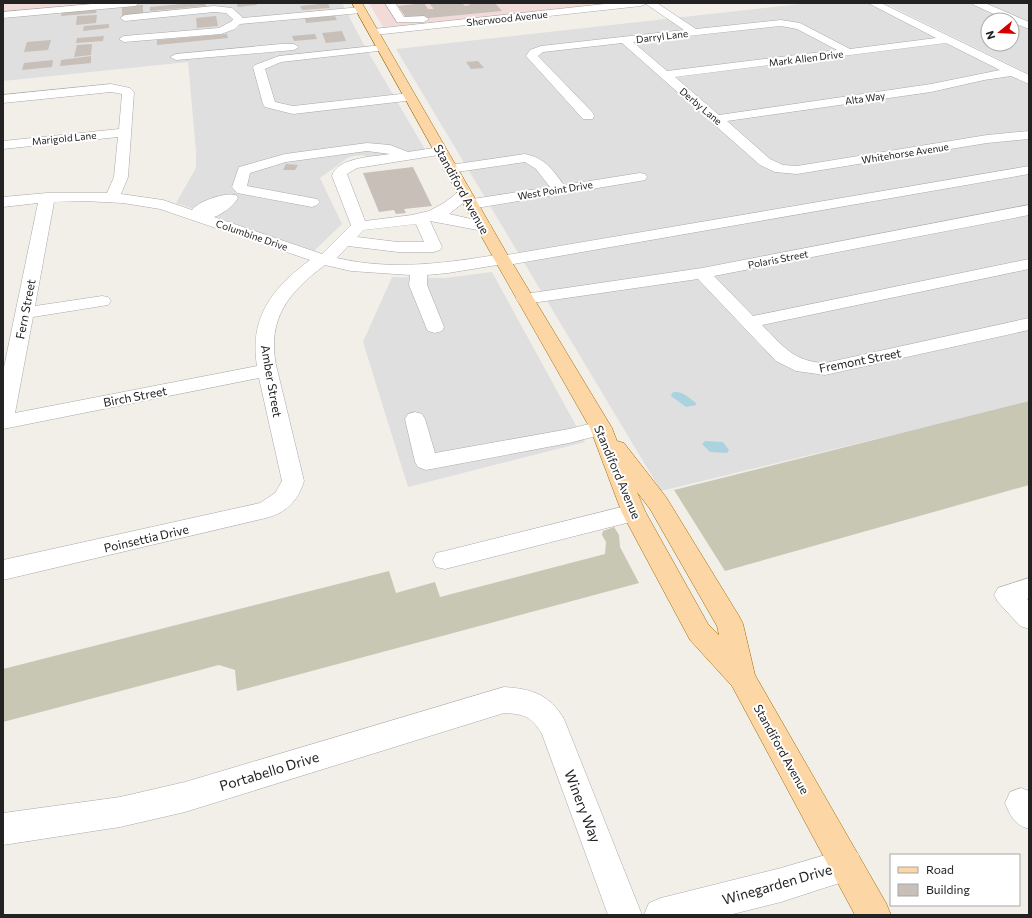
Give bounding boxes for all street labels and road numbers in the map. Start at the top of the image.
street label: Sherwood Avenue [466,8,548,28]
street label: Darryl Lane [635,27,689,45]
street label: Mark Allen Drive [768,47,844,69]
street label: Derby Lane [677,85,725,127]
street label: Alta Way [844,89,886,107]
street label: Marigold Lane [31,129,97,147]
street label: Whitehorse Avenue [860,140,950,166]
street label: Standiford Avenue [432,142,492,236]
street label: West Point Drive [517,178,593,202]
street label: Columbine Drive [214,217,290,253]
street label: Polaris Street [747,247,809,271]
street label: Fern Street [12,278,38,340]
street label: Amber Street [259,344,285,418]
street label: Fremont Street [818,345,902,375]
street label: Birch Street [102,383,168,409]
street label: Standiford Avenue [592,423,644,521]
street label: Poinsettia Drive [102,521,190,555]
street label: Standiford Avenue [752,702,812,796]
street label: Portabello Drive [217,748,321,794]
street label: Winery Way [561,767,605,845]
street label: Winegarden Drive [720,860,834,908]

